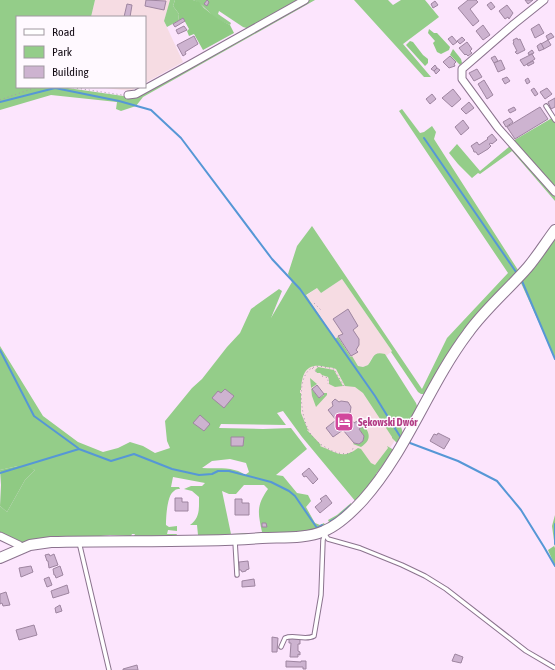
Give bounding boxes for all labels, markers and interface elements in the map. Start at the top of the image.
legend [16,16,146,88]
text: Road [52,25,75,39]
text: Park [52,45,73,59]
text: Building [52,65,90,79]
hotel icon: Sękowski Dwór [333,411,355,433]
place label: Sękowski Dwór [358,416,418,428]

